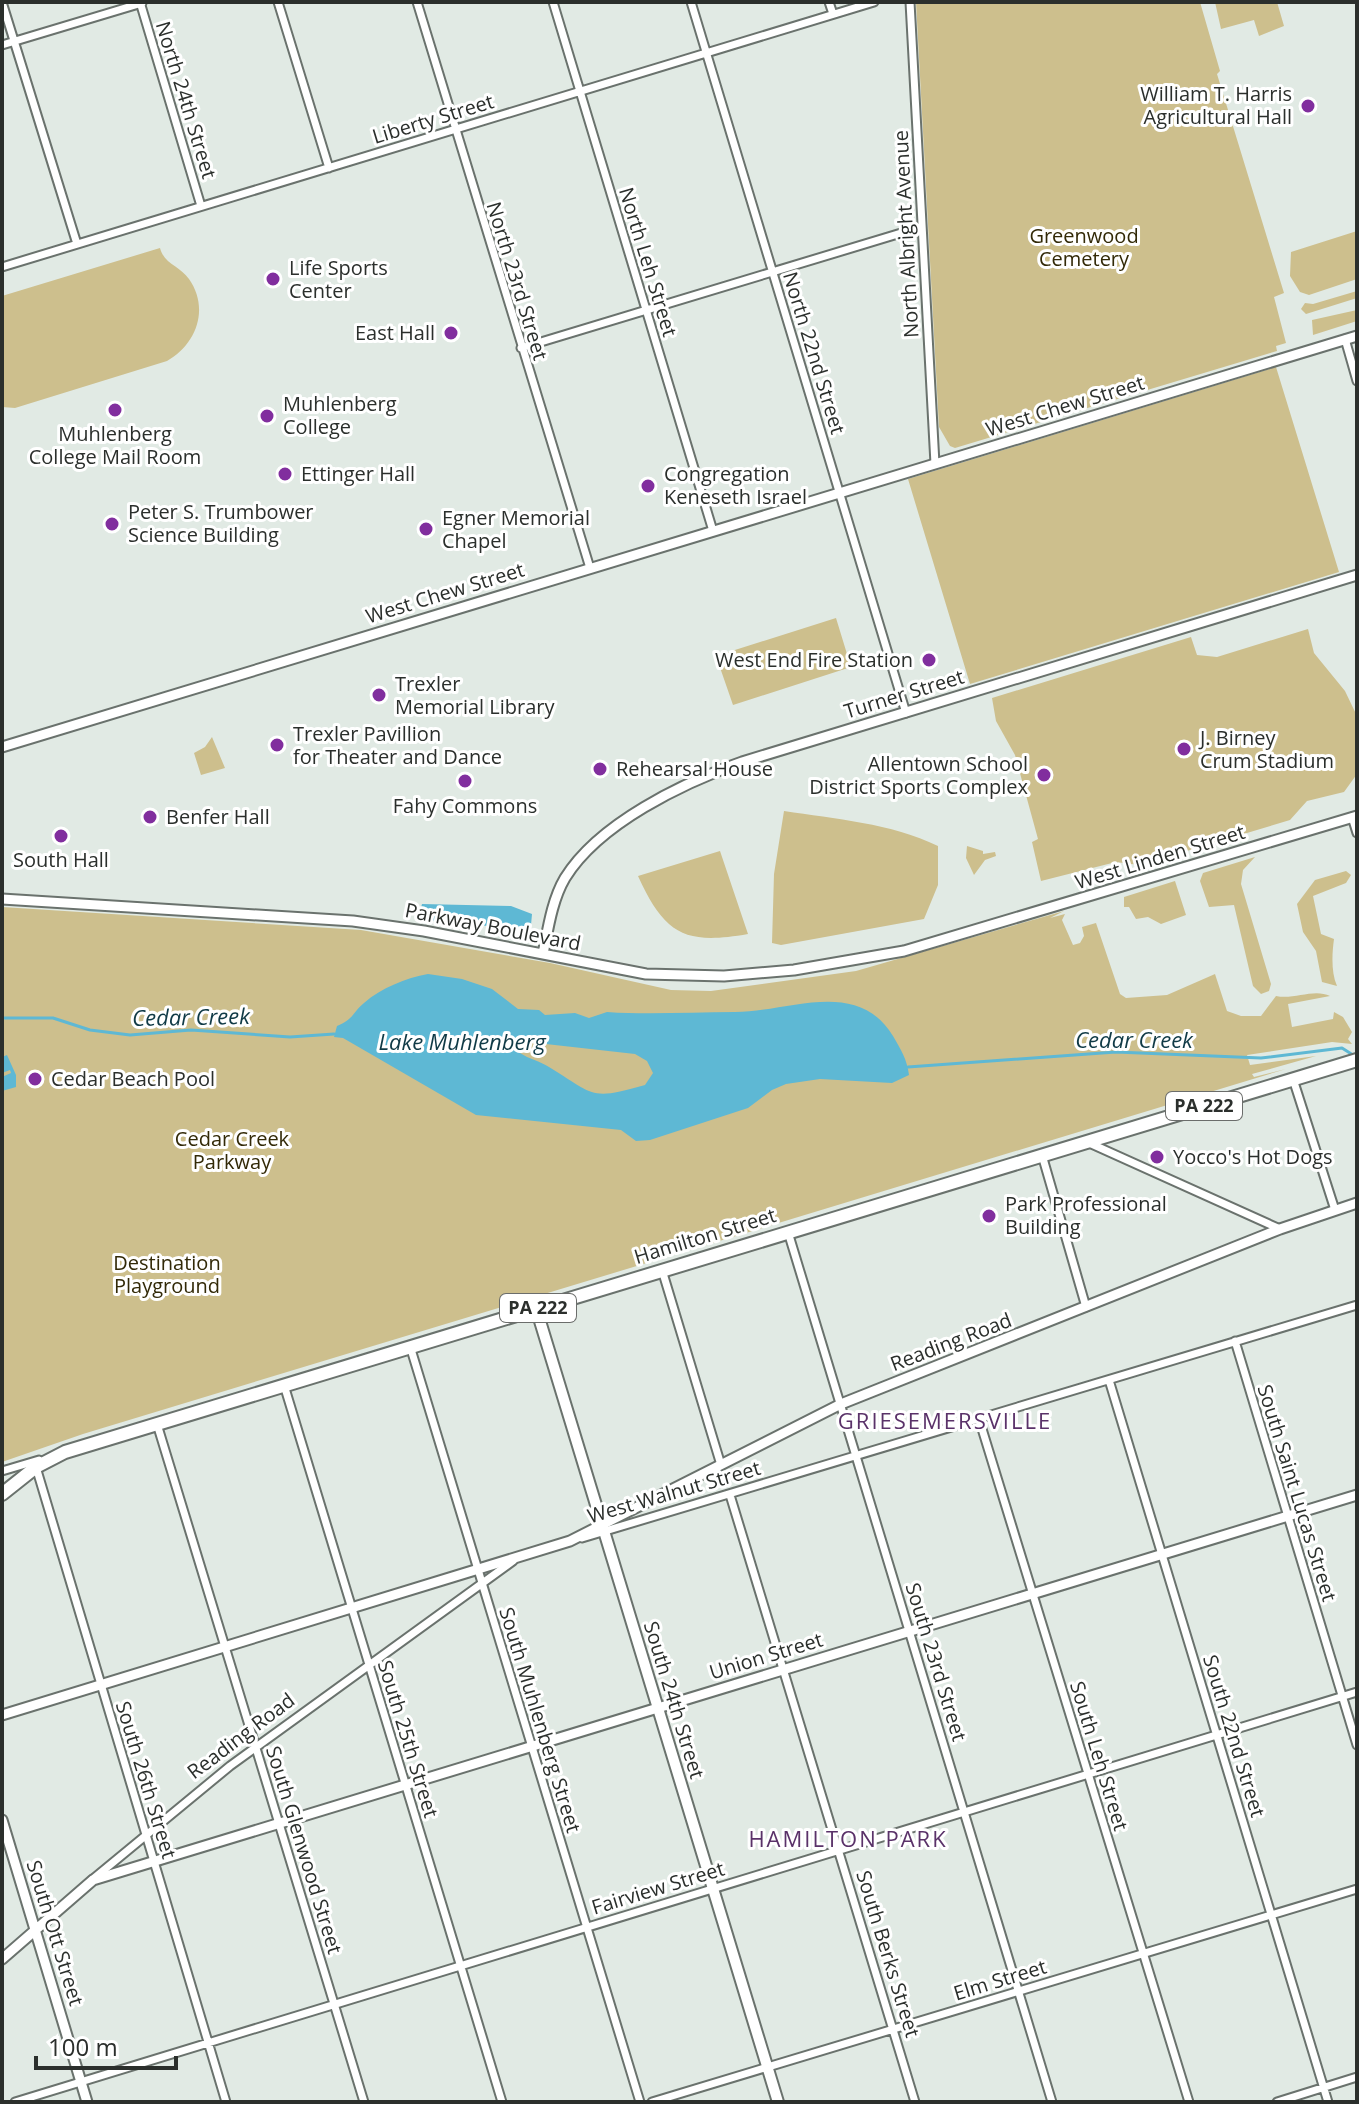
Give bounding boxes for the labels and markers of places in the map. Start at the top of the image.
place label: William T. Harris Agricultural Hall [1140,80,1292,130]
marker: William T. Harris Agricultural Hall [1299,97,1317,115]
place label: Life Sports Center [289,254,388,304]
marker: Life Sports Center [264,270,282,288]
place label: East Hall [355,319,435,346]
marker: East Hall [442,324,460,342]
place label: Muhlenberg College [283,390,397,440]
marker: Muhlenberg College Mail Room [106,401,124,419]
marker: Muhlenberg College [258,407,276,425]
place label: Muhlenberg College Mail Room [29,420,201,470]
place label: Ettinger Hall [301,460,415,487]
place label: Congregation Keneseth Israel [664,460,807,510]
marker: Ettinger Hall [276,465,294,483]
marker: Congregation Keneseth Israel [639,477,657,495]
place label: Peter S. Trumbower Science Building [128,498,314,548]
place label: Egner Memorial Chapel [442,504,590,554]
marker: Peter S. Trumbower Science Building [103,515,121,533]
marker: Egner Memorial Chapel [417,520,435,538]
place label: West End Fire Station [715,646,913,673]
marker: West End Fire Station [920,651,938,669]
place label: Trexler Memorial Library [395,670,556,720]
marker: Trexler Memorial Library [370,686,388,704]
place label: Trexler Pavillion for Theater and Dance [293,720,502,770]
place label: J. Birney Crum Stadium [1198,724,1334,774]
marker: Trexler Pavillion for Theater and Dance [268,736,286,754]
marker: J. Birney Crum Stadium [1175,740,1193,758]
place label: Allentown School District Sports Complex [809,750,1029,800]
place label: Rehearsal House [616,755,773,782]
marker: Rehearsal House [591,760,609,778]
marker: Allentown School District Sports Complex [1035,766,1053,784]
marker: Fahy Commons [456,772,474,790]
place label: Fahy Commons [393,792,537,819]
place label: Benfer Hall [166,803,270,830]
marker: Benfer Hall [141,808,159,826]
marker: South Hall [52,827,70,845]
place label: South Hall [13,846,109,873]
place label: Cedar Beach Pool [51,1065,215,1092]
marker: Cedar Beach Pool [26,1070,44,1088]
place label: Yocco's Hot Dogs [1173,1143,1333,1170]
marker: Yocco's Hot Dogs [1148,1148,1166,1166]
place label: Park Professional Building [1005,1190,1167,1240]
marker: Park Professional Building [980,1207,998,1225]

